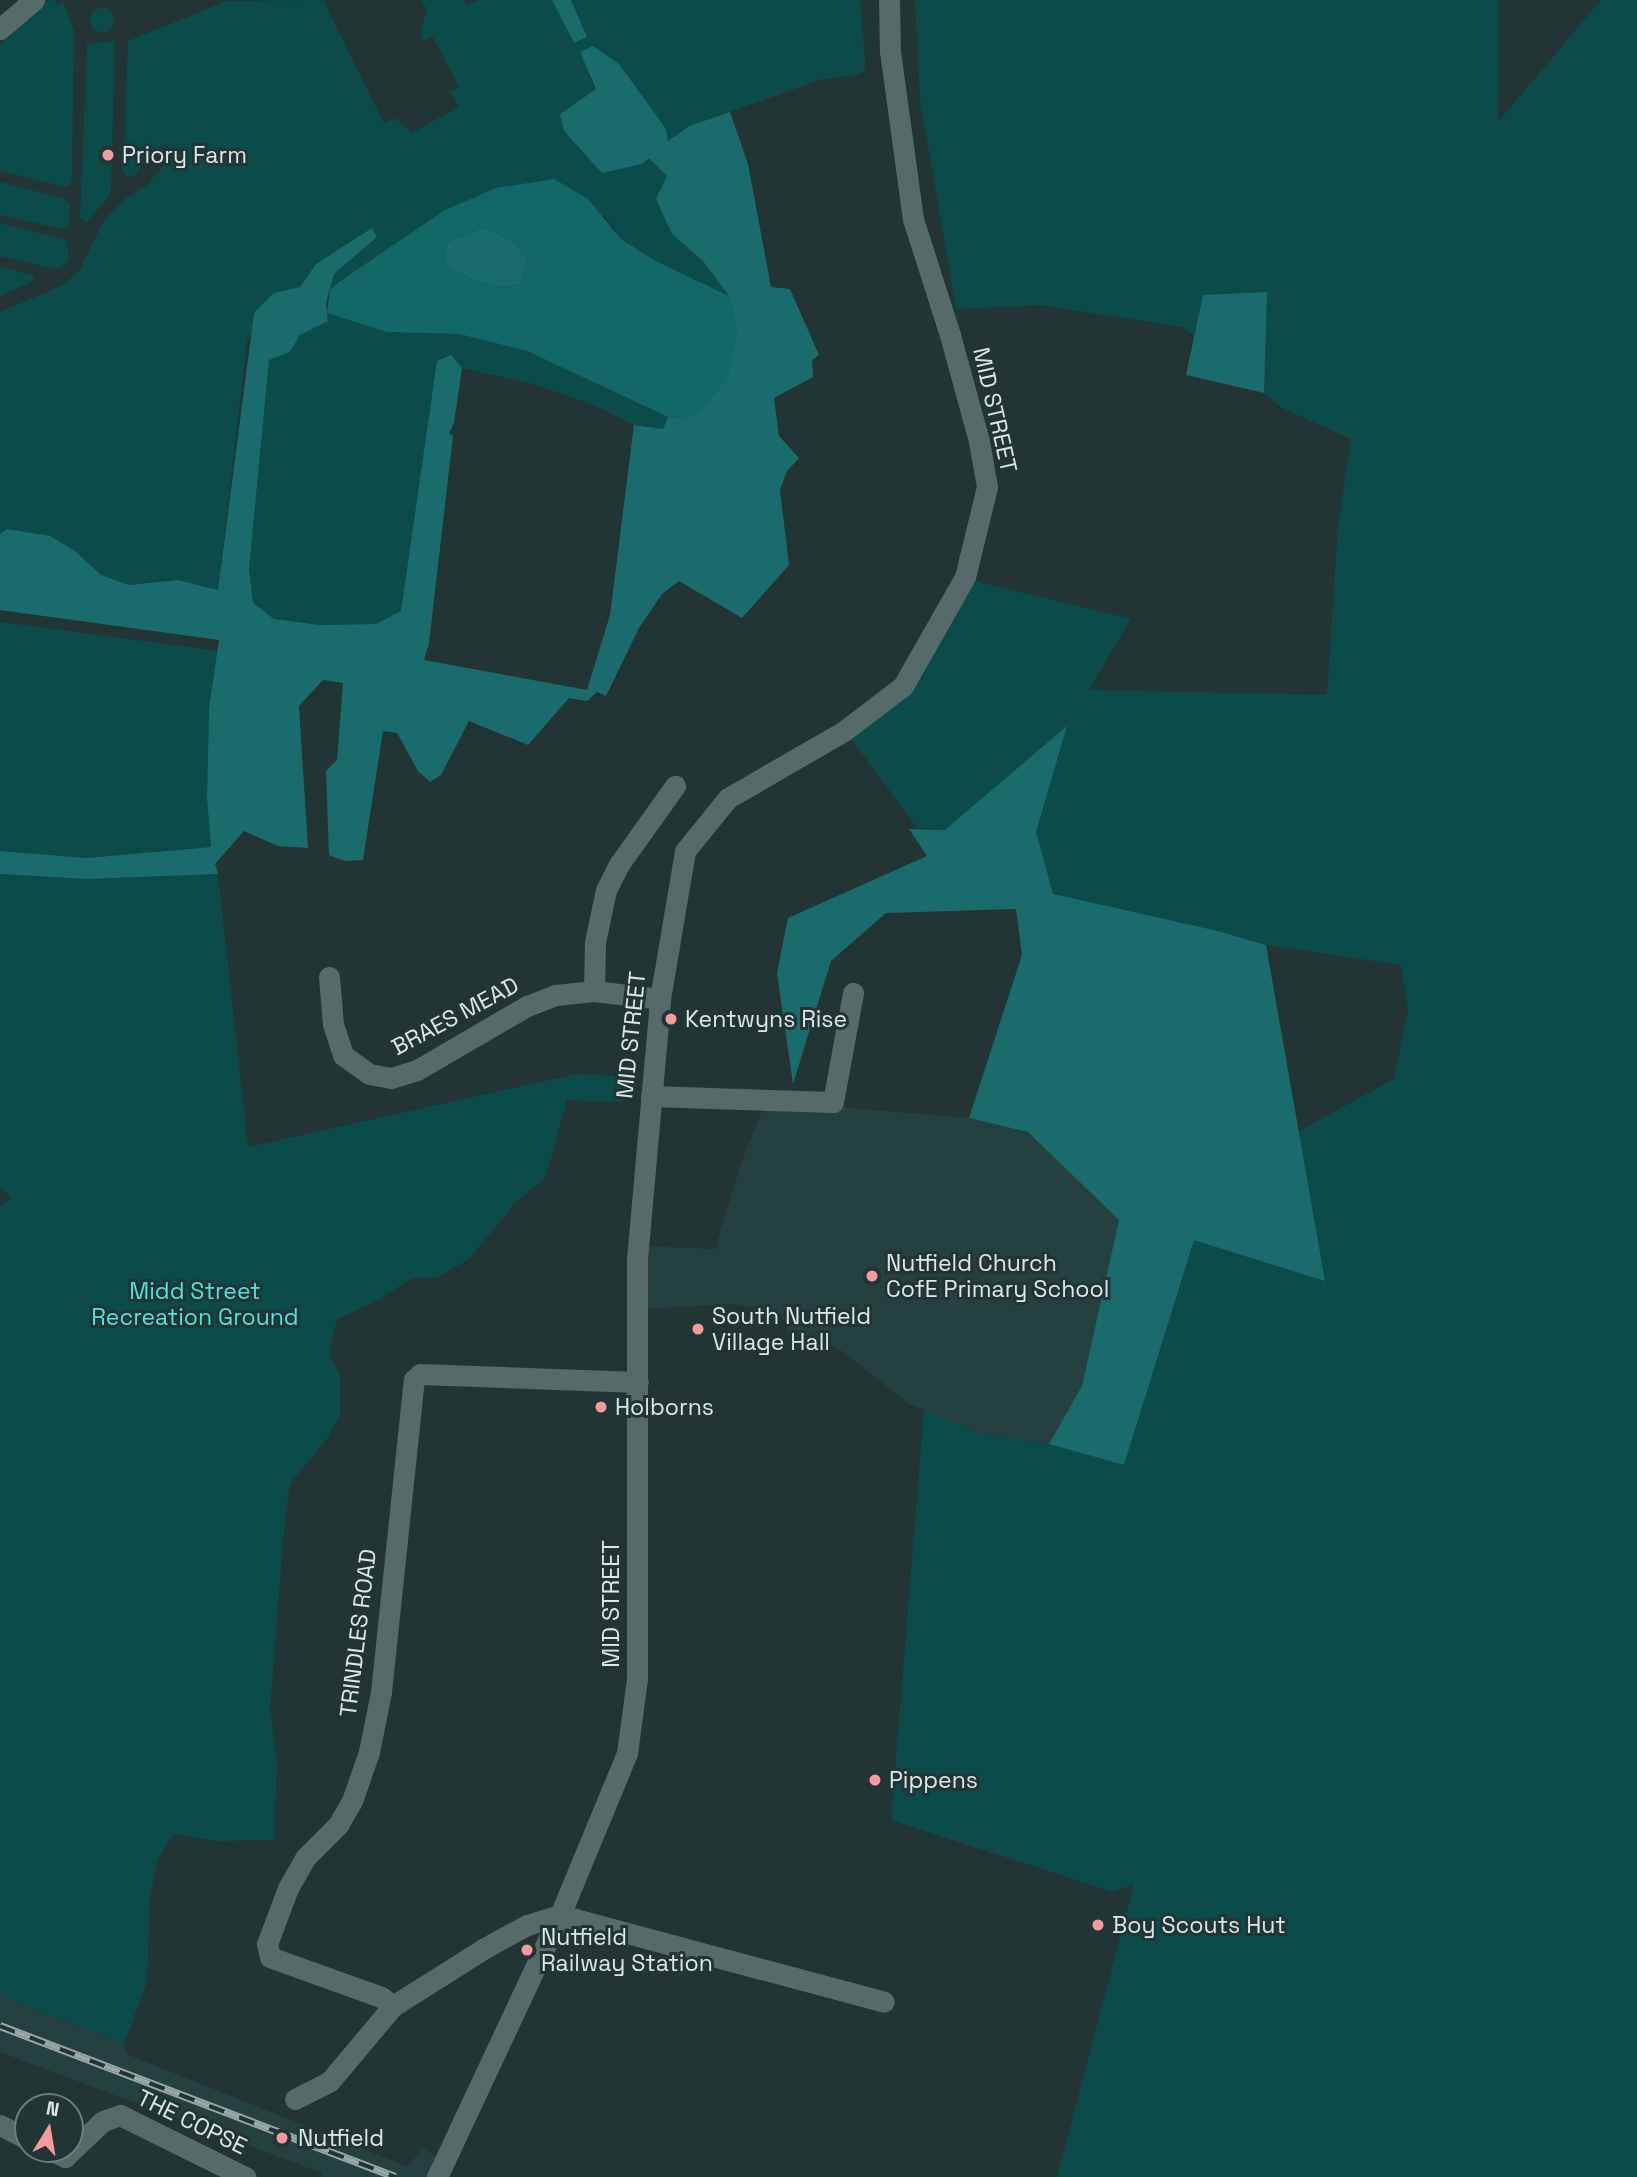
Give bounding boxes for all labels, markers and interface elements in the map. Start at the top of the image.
place label: Priory Farm [122,141,247,169]
marker: Priory Farm [100,147,116,163]
street label: MID STREET [967,345,1023,475]
street label: MID STREET [611,970,651,1100]
street label: BRAES MEAD [387,971,523,1061]
place label: Kentwyns Rise [685,1005,847,1033]
marker: Kentwyns Rise [663,1011,679,1027]
place label: Nutfield Church CofE Primary School [886,1249,1109,1303]
marker: Nutfield Church CofE Primary School [864,1268,880,1284]
park label: Midd Street Recreation Ground [91,1277,299,1331]
place label: South Nutfield Village Hall [712,1302,871,1356]
marker: South Nutfield Village Hall [690,1321,706,1337]
place label: Holborns [615,1393,714,1421]
marker: Holborns [593,1399,609,1415]
street label: MID STREET [597,1540,625,1668]
street label: TRINDLES ROAD [334,1547,382,1719]
place label: Pippens [889,1766,978,1794]
marker: Pippens [867,1772,883,1788]
place label: Boy Scouts Hut [1112,1911,1286,1939]
marker: Boy Scouts Hut [1090,1917,1106,1933]
place label: Nutfield Railway Station [541,1923,713,1977]
marker: Nutfield Railway Station [519,1942,535,1958]
street label: THE COPSE [133,2084,251,2160]
north arrow [14,2093,84,2163]
text: N [44,2095,61,2122]
place label: Nutfield [298,2124,384,2152]
marker: Nutfield [272,2128,292,2148]

